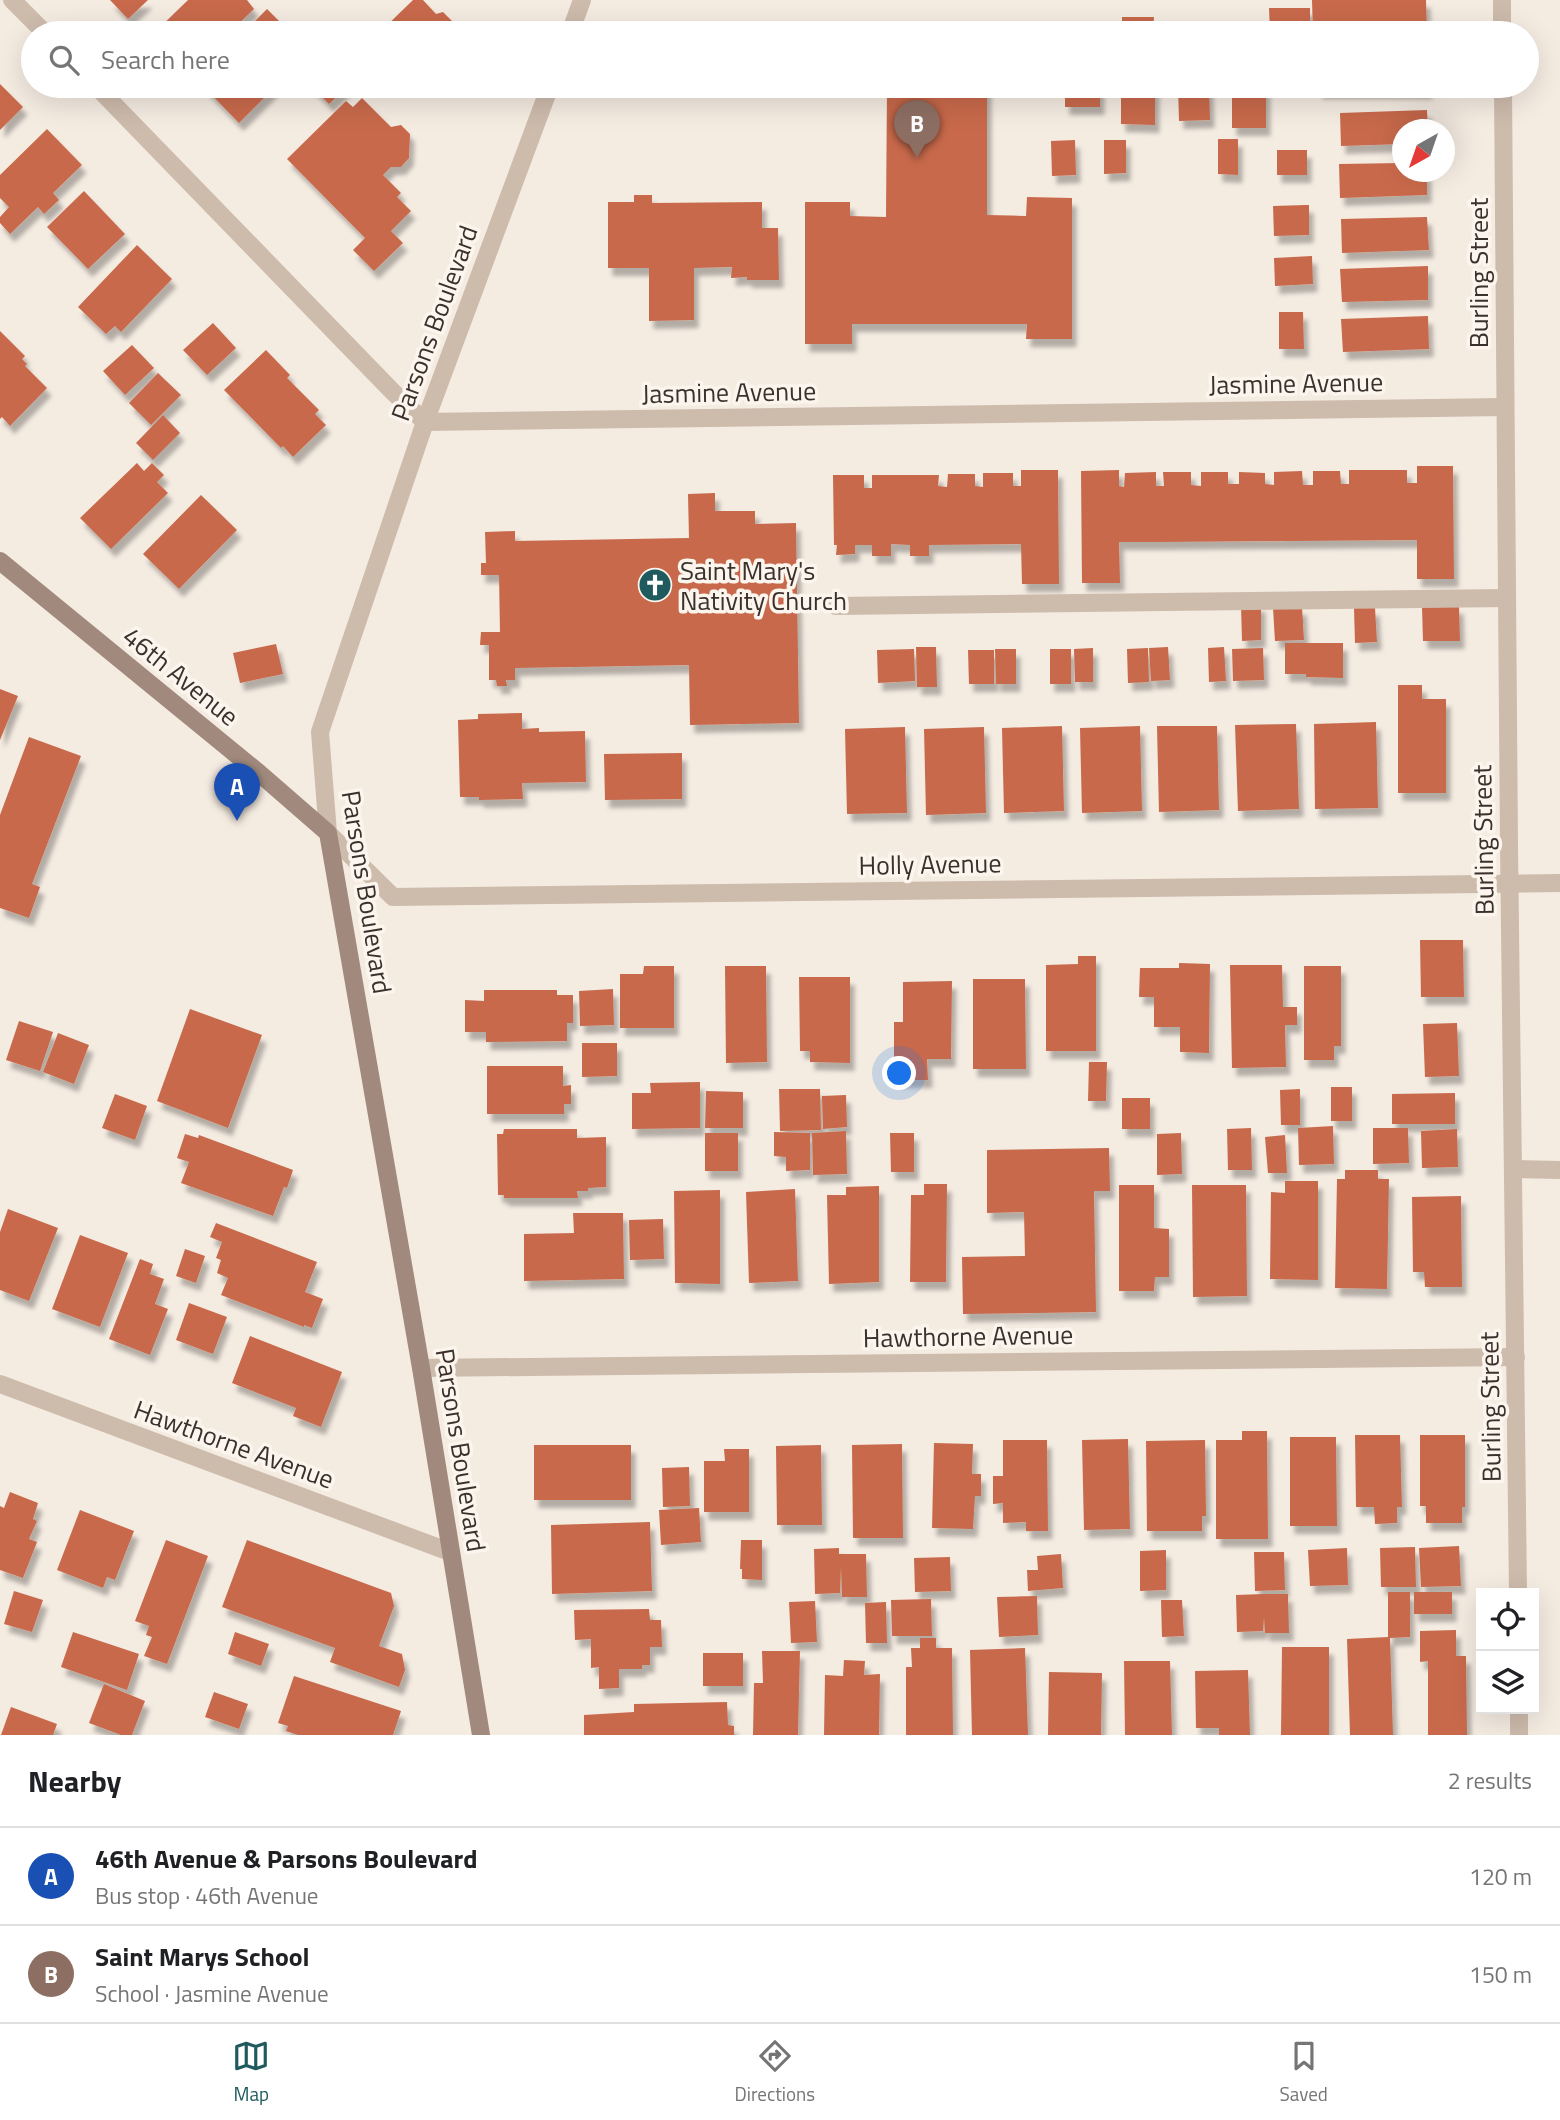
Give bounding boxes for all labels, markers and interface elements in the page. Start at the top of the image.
search box [21,21,1539,98]
text: Search here [101,40,230,79]
icon: search [45,41,83,79]
pin: B [894,100,940,158]
north arrow [1392,119,1455,182]
street label: Burling Street [1459,198,1498,348]
street label: Parsons Boulevard [381,220,487,426]
street label: Jasmine Avenue [1209,362,1383,404]
street label: Jasmine Avenue [642,371,816,413]
place label: Saint Mary's Nativity Church [680,551,847,620]
church icon: Saint Mary's Nativity Church [636,566,674,604]
street label: 46th Avenue [115,617,247,735]
pin: A [214,763,260,821]
street label: Burling Street [1462,764,1504,916]
street label: Parsons Boulevard [332,788,402,996]
street label: Holly Avenue [858,843,1002,885]
your location [882,1056,916,1090]
street label: Hawthorne Avenue [863,1315,1073,1357]
street label: Burling Street [1469,1331,1511,1483]
street label: Parsons Boulevard [426,1346,496,1554]
street label: Hawthorne Avenue [129,1390,339,1498]
map controls [1476,1588,1539,1714]
button: locate [1476,1588,1539,1651]
button: layers [1476,1651,1539,1714]
text: Nearby [28,1758,121,1804]
text: 2 results [1448,1763,1532,1798]
text: 46th Avenue & Parsons Boulevard [95,1839,478,1878]
text: A [44,1859,58,1894]
text: 120 m [1469,1859,1532,1894]
text: Bus stop · 46th Avenue [95,1878,318,1913]
text: Saint Marys School [95,1937,310,1976]
text: B [44,1957,58,1992]
text: 150 m [1469,1957,1532,1992]
text: School · Jasmine Avenue [95,1976,329,2011]
tab: Map [232,2037,270,2108]
tab: Directions [735,2037,815,2108]
tab: Saved [1279,2037,1328,2108]

